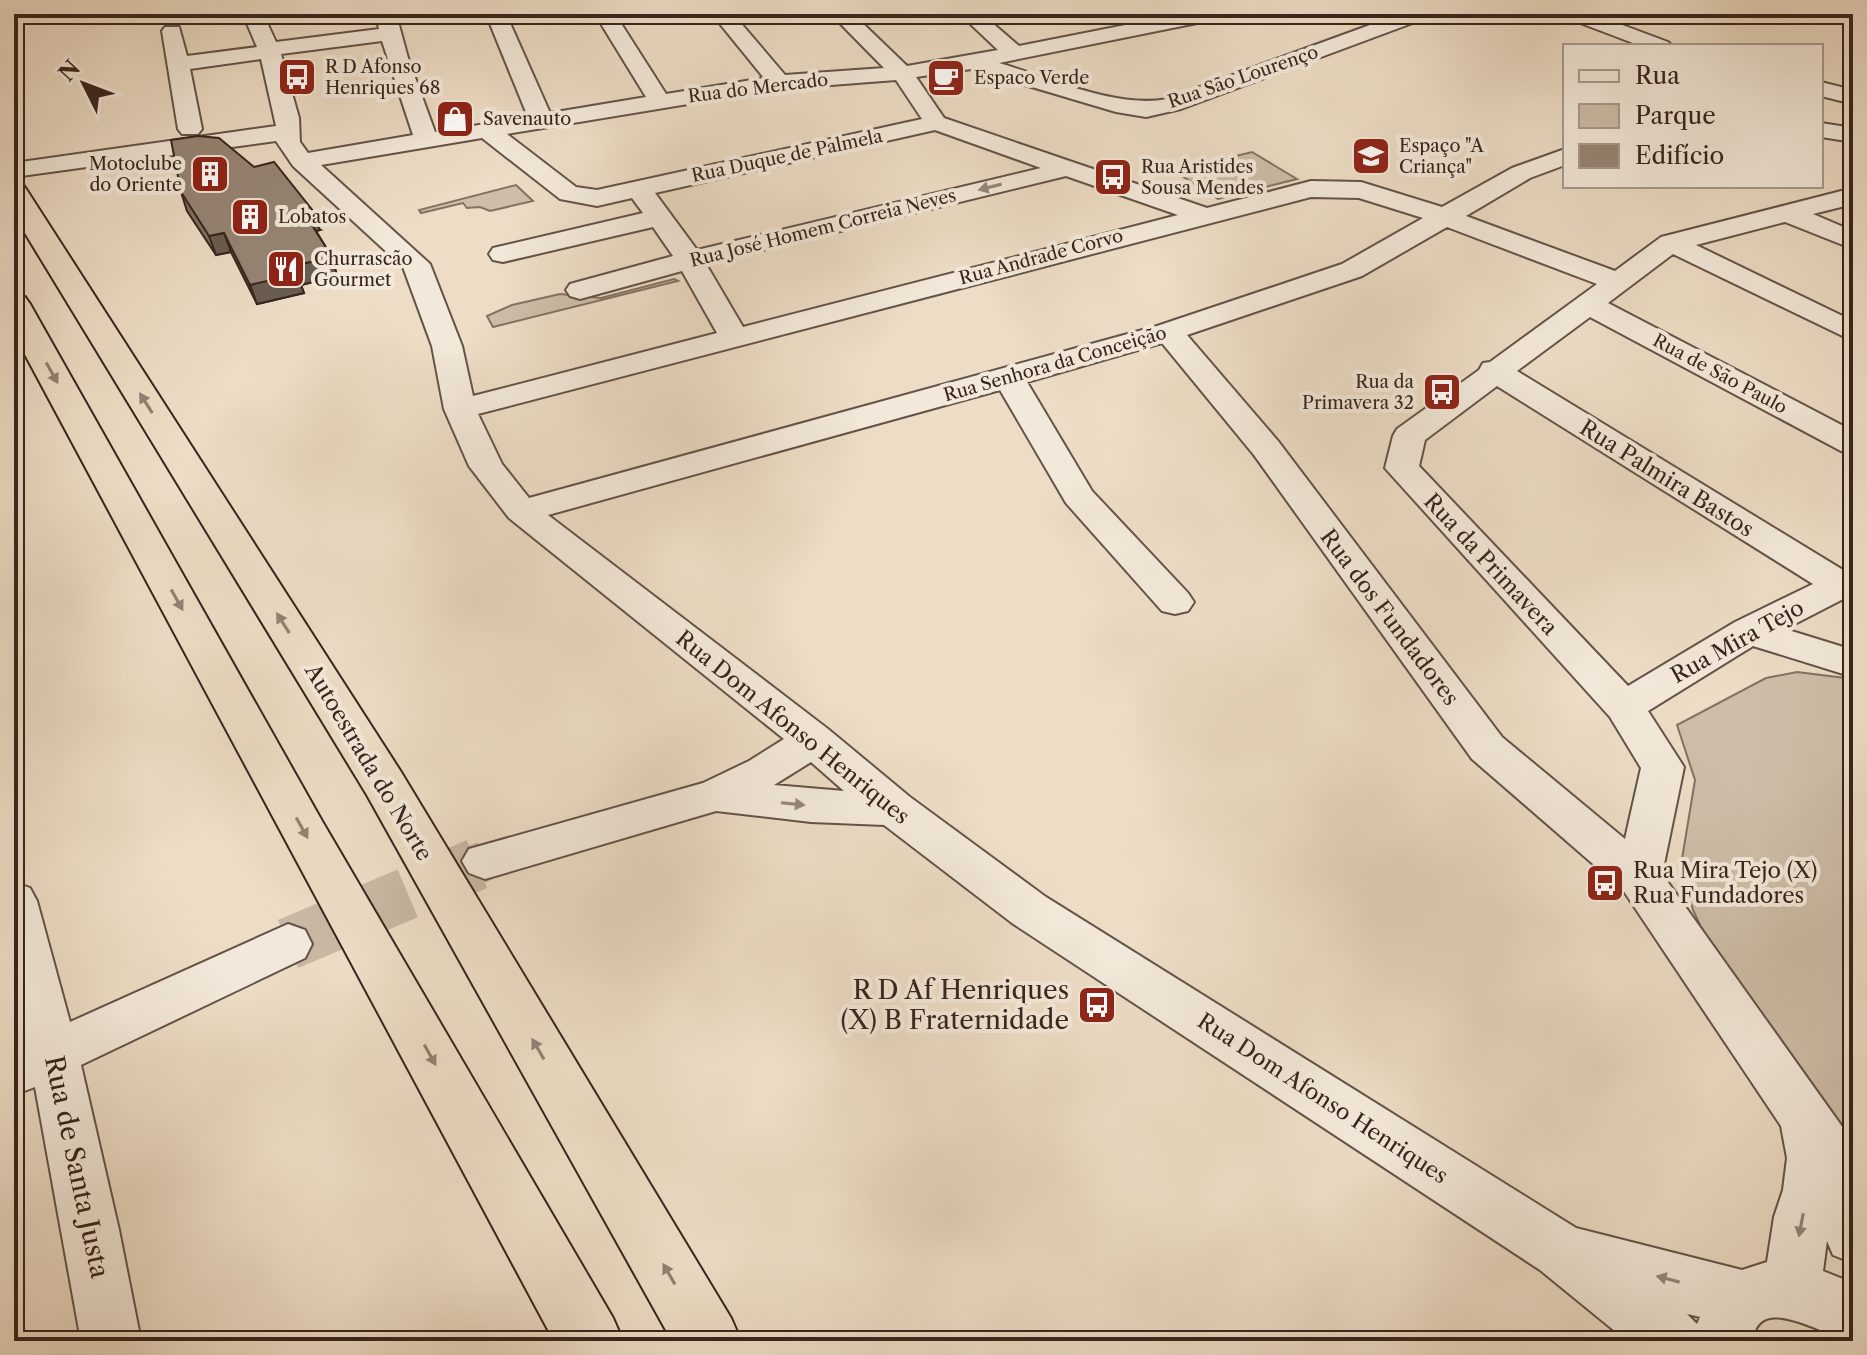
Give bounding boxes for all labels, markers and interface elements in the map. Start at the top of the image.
street label: Rua São Lourenço [1165,41,1321,113]
north arrow [44,44,124,124]
legend [1563,44,1823,188]
text: N [53,55,86,87]
bus stop icon: R D Afonso Henriques 68 [276,56,318,98]
place label: R D Afonso Henriques 68 [325,56,440,99]
cafe icon: Espaco Verde [925,57,967,99]
text: Rua [1635,61,1680,90]
place label: Espaco Verde [974,67,1089,89]
street label: Rua do Mercado [687,68,829,108]
shop icon: Savenauto [434,98,476,140]
text: Parque [1635,101,1716,130]
place label: Savenauto [483,108,571,130]
street label: Rua Duque de Palmela [689,125,885,187]
school or university icon: Espaço "A Criança" [1350,135,1392,177]
place label: Espaço "A Criança" [1399,135,1485,178]
text: Edifício [1635,141,1724,170]
place label: Motoclube do Oriente [89,153,182,196]
building icon: Motoclube do Oriente [189,153,231,195]
bus stop icon: Rua Aristides Sousa Mendes [1092,156,1134,198]
place label: Rua Aristides Sousa Mendes [1141,156,1264,199]
one-way arrow [977,181,1002,194]
street label: Rua José Homem Correia Neves [688,184,958,272]
building icon: Lobatos [229,196,271,238]
place label: Lobatos [278,206,346,228]
street label: Rua Andrade Corvo [957,225,1125,289]
restaurant icon: Churrascão Gourmet [265,248,307,290]
place label: Churrascão Gourmet [314,248,413,291]
street label: Rua Senhora da Conceição [941,322,1169,406]
street label: Rua de São Paulo [1649,329,1791,419]
one-way arrow [45,361,58,384]
place label: Rua da Primavera 32 [1302,371,1415,414]
bus stop icon: Rua da Primavera 32 [1421,371,1463,413]
one-way arrow [139,392,153,414]
street label: Rua Palmira Bastos [1575,414,1759,543]
street label: Rua da Primavera [1418,488,1563,641]
street label: Rua dos Fundadores [1315,524,1465,711]
one-way arrow [170,589,183,612]
street label: Rua Mira Tejo [1666,594,1808,689]
one-way arrow [277,612,291,634]
street label: Rua Dom Afonso Henriques [670,625,915,830]
street label: Autoestrada do Norte [299,658,438,866]
one-way arrow [781,797,806,810]
one-way arrow [295,817,309,840]
place label: Rua Mira Tejo (X) Rua Fundadores [1633,857,1817,909]
bus stop icon: Rua Mira Tejo (X) Rua Fundadores [1584,862,1626,904]
place label: R D Af Henriques (X) B Fraternidade [841,974,1069,1036]
bus stop icon: R D Af Henriques (X) B Fraternidade [1076,984,1118,1026]
street label: Rua Dom Afonso Henriques [1193,1007,1453,1189]
one-way arrow [531,1038,545,1060]
one-way arrow [422,1044,436,1066]
street label: Rua de Santa Justa [38,1053,116,1281]
one-way arrow [1795,1213,1807,1238]
one-way arrow [662,1262,676,1285]
one-way arrow [1656,1273,1681,1285]

